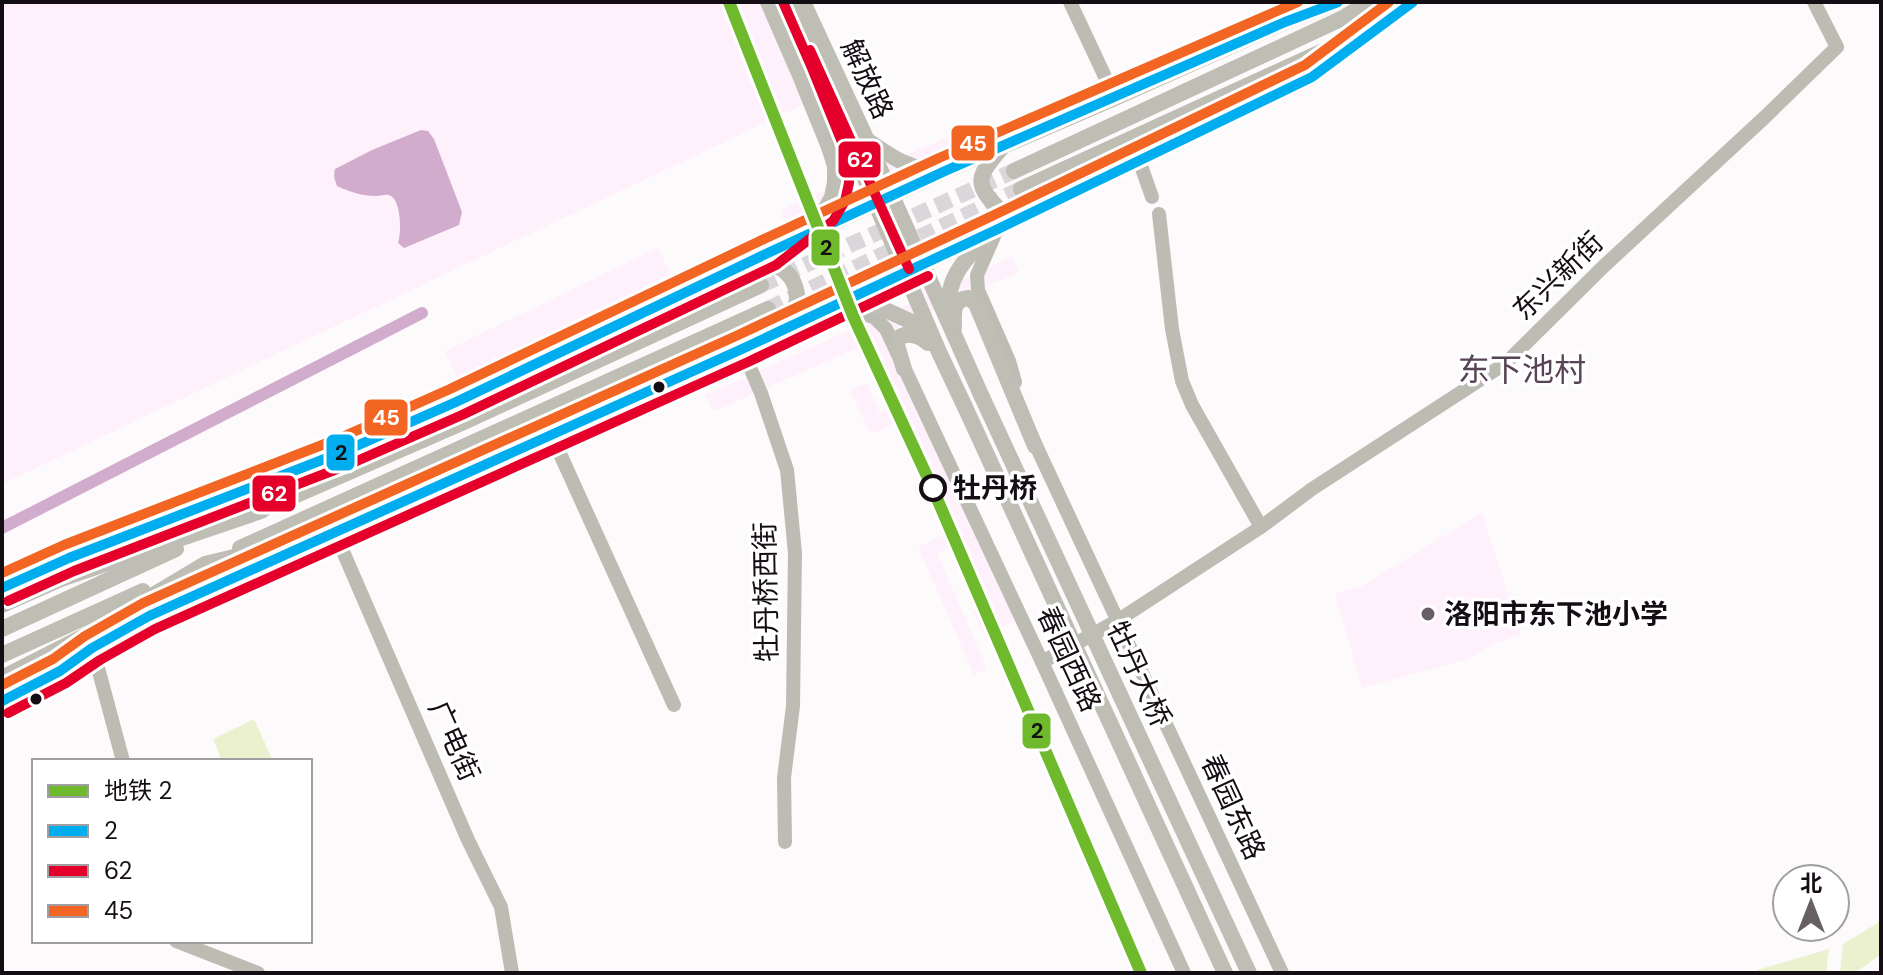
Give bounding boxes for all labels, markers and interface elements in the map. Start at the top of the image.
street label: 解放路 [832,33,902,125]
line badge: 45 [950,124,996,162]
text: 45 [959,129,987,158]
line badge: 62 [837,140,882,179]
text: 62 [847,145,873,174]
street label: 东兴新街 [1505,224,1611,328]
line badge: 2 [810,228,841,267]
text: 2 [820,233,832,262]
district label: 东下池村 [1458,349,1586,391]
unlabelled marker [651,379,667,395]
line badge: 45 [363,398,409,437]
text: 45 [372,403,400,432]
line badge: 2 [325,433,356,472]
text: 2 [335,438,347,467]
place label: 牡丹桥 [953,470,1037,507]
line badge: 62 [251,474,297,513]
marker: 牡丹桥 [920,475,946,501]
text: 62 [261,479,287,508]
street label: 牡丹桥西街 [746,522,786,662]
place label: 洛阳市东下池小学 [1444,596,1668,633]
street label: 春园西路 [1029,600,1109,718]
marker: 洛阳市东下池小学 [1419,605,1437,623]
street label: 牡丹大桥 [1099,615,1179,733]
unlabelled marker [28,691,44,707]
street label: 广电街 [420,695,488,787]
line badge: 2 [1021,712,1052,750]
text: 2 [1031,716,1043,745]
street label: 春园东路 [1193,748,1273,866]
legend [32,759,312,943]
text: 地铁 2 [104,775,172,806]
text: 2 [104,815,118,846]
text: 62 [104,855,132,886]
north arrow [1771,863,1851,943]
text: 北 [1800,869,1822,898]
text: 45 [104,895,133,926]

